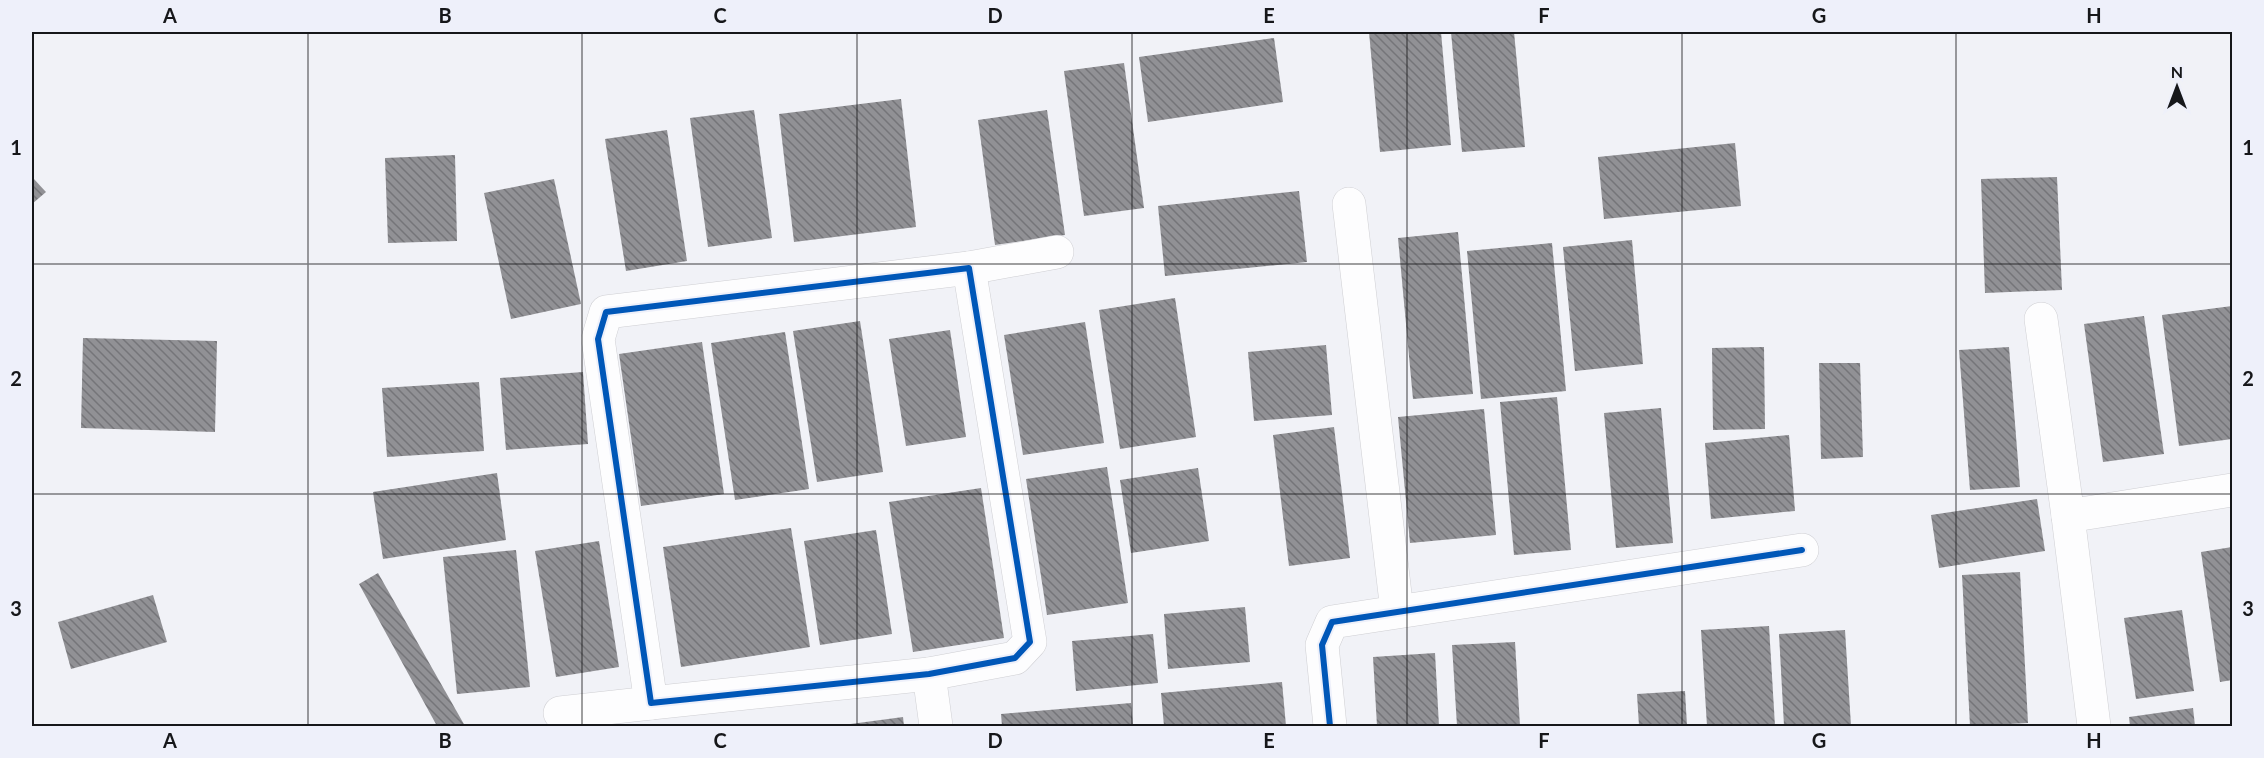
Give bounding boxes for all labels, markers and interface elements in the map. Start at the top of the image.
text: A [162,3,177,27]
text: B [438,3,452,27]
text: C [713,3,727,27]
text: D [987,3,1003,27]
text: E [1263,3,1275,27]
text: F [1538,3,1550,27]
text: G [1812,3,1826,27]
text: H [2086,3,2102,27]
north arrow [2147,57,2207,117]
text: N [2171,62,2183,81]
text: 1 [10,135,22,159]
text: 1 [2242,135,2254,159]
text: 2 [10,366,22,390]
text: 2 [2242,366,2254,390]
text: 3 [10,596,22,620]
text: 3 [2242,596,2254,620]
text: A [162,728,177,752]
text: B [438,728,452,752]
text: C [713,728,727,752]
text: D [987,728,1003,752]
text: E [1263,728,1275,752]
text: F [1538,728,1550,752]
text: G [1812,728,1826,752]
text: H [2086,728,2102,752]

